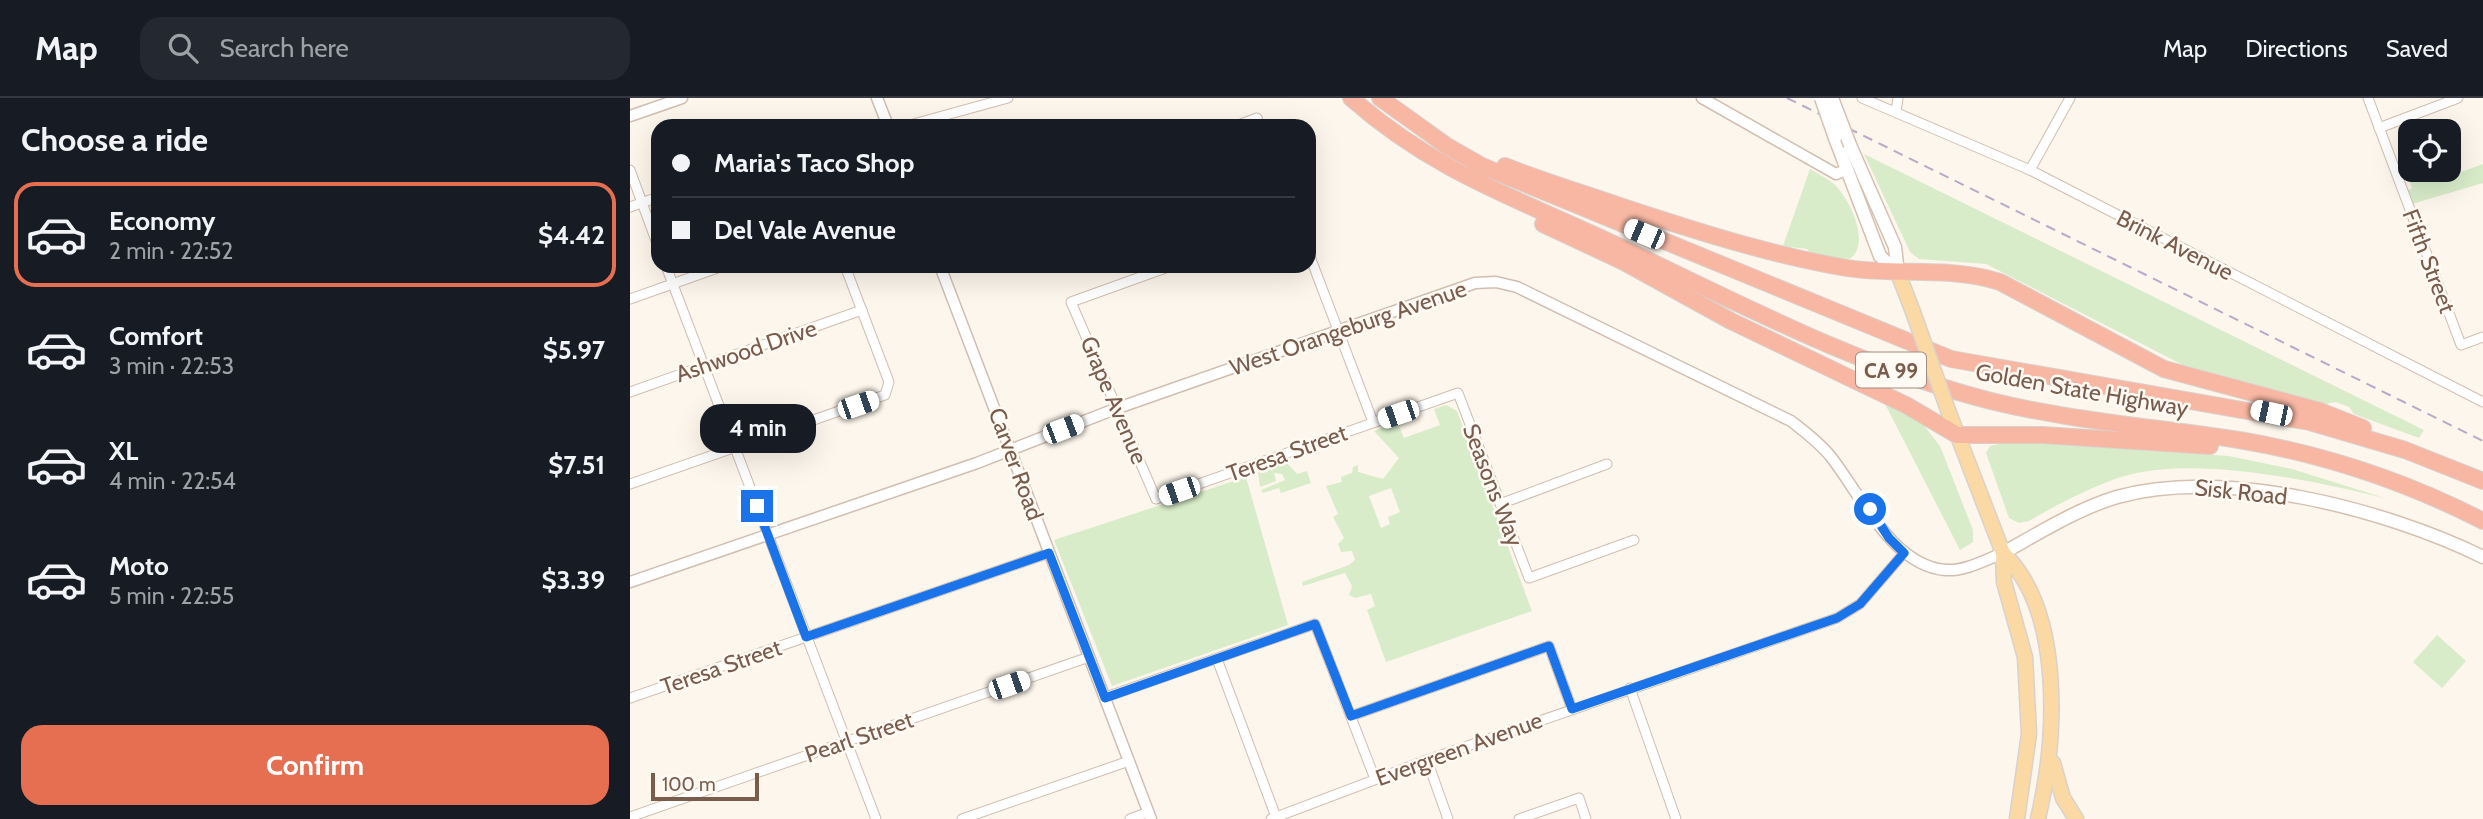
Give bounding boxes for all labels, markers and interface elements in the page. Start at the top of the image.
search box [140,17,630,80]
text: Map [35,28,98,68]
icon: search [164,29,202,67]
text: Search here [220,32,349,64]
text: Map [2163,34,2207,63]
text: Directions [2245,34,2348,63]
text: Saved [2386,34,2448,63]
map controls [2398,119,2461,182]
button: locate [2398,119,2461,182]
text: Choose a ride [21,120,208,159]
text: Maria's Taco Shop [714,147,914,179]
icon: car [25,203,88,266]
street label: Brink Avenue [2112,204,2238,286]
text: Economy [109,205,215,237]
street label: Fifth Street [2396,205,2462,317]
text: Del Vale Avenue [714,214,896,246]
car [1621,216,1668,252]
text: $4.42 [538,219,605,251]
text: 2 min · 22:52 [109,237,233,265]
street label: West Orangeburg Avenue [1226,274,1470,382]
street label: Ashwood Drive [672,314,820,388]
icon: car [25,318,88,381]
text: Comfort [109,320,203,352]
street label: Grape Avenue [1075,332,1154,468]
text: $5.97 [543,334,605,366]
text: 3 min · 22:53 [109,352,234,380]
road number: CA 99 [1856,352,1926,388]
street label: Golden State Highway [1973,357,2191,423]
car [835,388,882,422]
car [1375,397,1422,431]
car [2249,398,2294,428]
callout: 4 min [699,404,815,454]
street label: Carver Road [983,404,1049,524]
car [1040,412,1087,446]
text: 4 min [729,414,787,442]
street label: Teresa Street [1223,418,1351,488]
street label: Seasons Way [1457,420,1529,551]
icon: car [25,433,88,496]
text: XL [109,435,138,467]
text: $7.51 [548,449,605,481]
text: 4 min · 22:54 [109,467,236,495]
street label: Sisk Road [2193,473,2289,511]
car [1156,474,1203,508]
route end [741,490,773,522]
route start [1854,493,1886,525]
icon: car [25,548,88,611]
text: Moto [109,550,169,582]
text: $3.39 [542,564,605,596]
text: 5 min · 22:55 [109,582,234,610]
street label: Teresa Street [657,633,785,701]
car [986,668,1033,702]
street label: Pearl Street [801,705,917,769]
street label: Evergreen Avenue [1372,706,1546,792]
button: Confirm [21,725,609,805]
scale bar [651,770,760,802]
text: 100 m [662,773,716,796]

